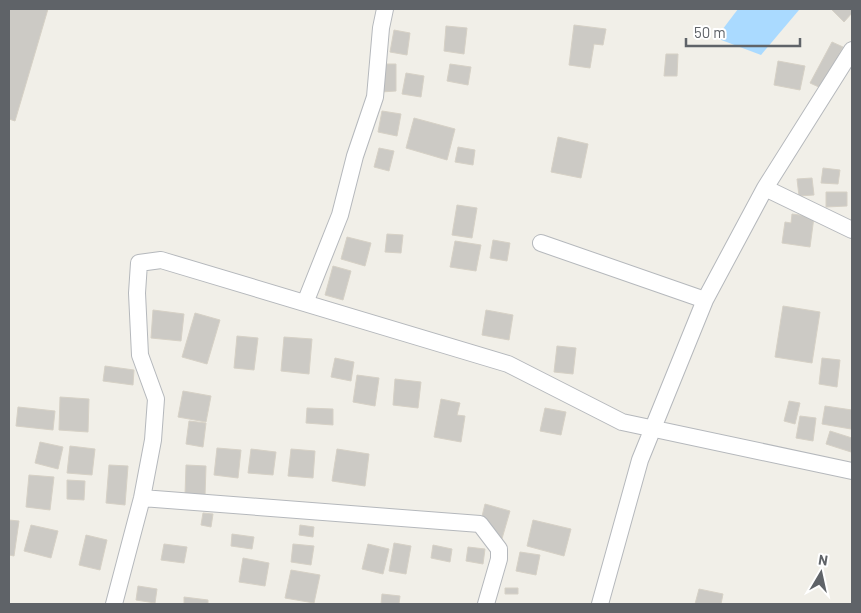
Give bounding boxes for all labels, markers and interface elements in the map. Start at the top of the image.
scale bar [686,15,800,47]
text: 50 m [694,23,726,41]
north arrow [796,548,846,598]
text: N [817,551,829,569]

